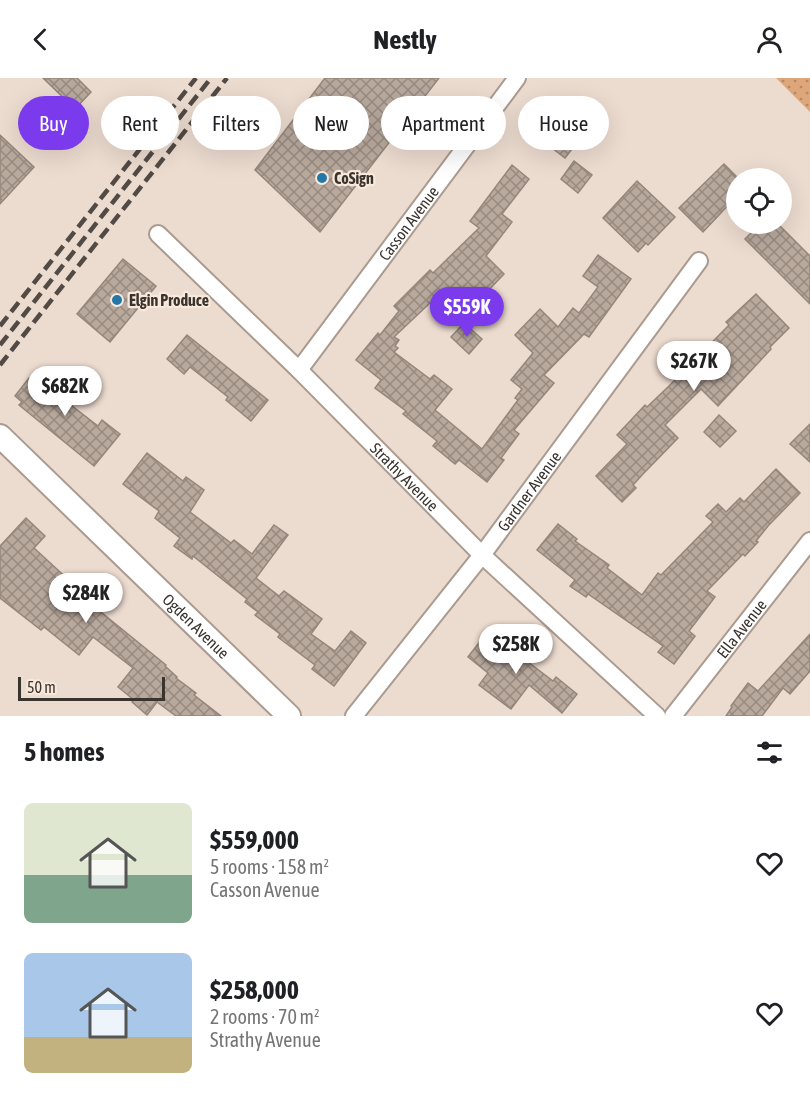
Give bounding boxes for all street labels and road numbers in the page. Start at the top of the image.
street label: Casson Avenue [375,183,442,264]
street label: Strathy Avenue [367,439,442,515]
street label: Gardner Avenue [494,448,564,535]
street label: Ogden Avenue [159,590,233,662]
street label: Ella Avenue [713,596,770,661]

